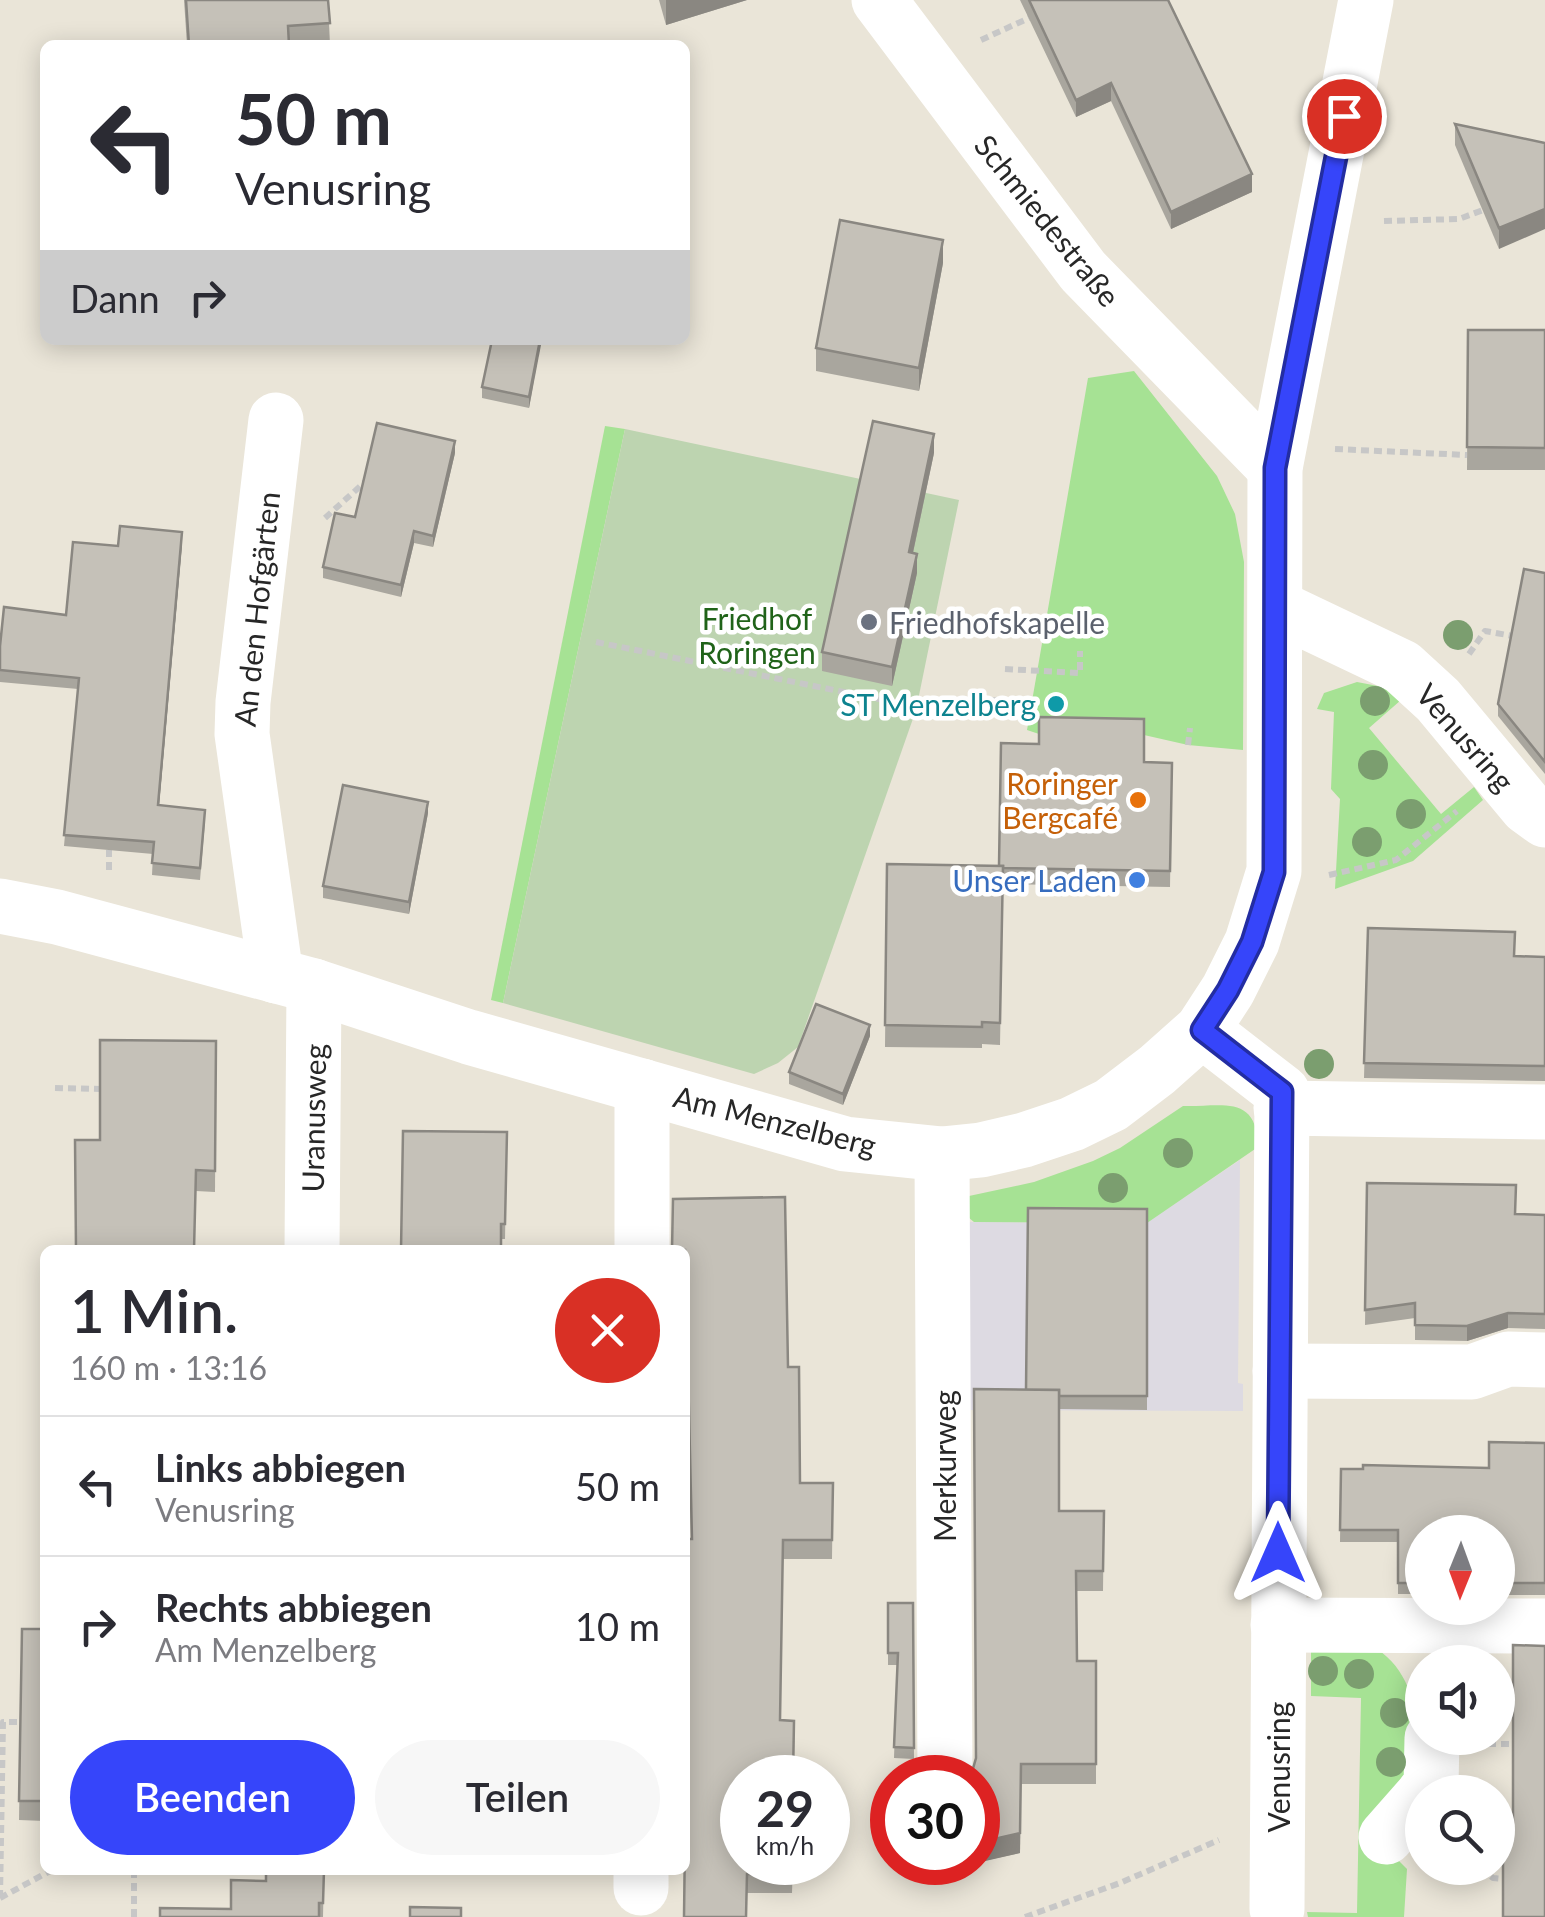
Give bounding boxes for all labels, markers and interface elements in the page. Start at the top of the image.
pin [1302,74,1387,159]
text: 50 m [235,76,392,160]
icon: left [70,80,200,210]
icon: arrive [1317,89,1372,144]
street label: Schmiedestraße [968,127,1128,313]
text: Venusring [235,161,431,215]
icon: right [180,270,235,325]
text: Dann [70,275,160,321]
street label: An den Hofgärten [226,490,286,728]
park label: Friedhof Roringen [698,600,816,670]
place label: Friedhofskapelle [889,604,1105,640]
marker: Friedhofskapelle [858,611,880,633]
street label: Venusring [1409,676,1523,798]
place label: ST Menzelberg [840,686,1036,722]
marker: ST Menzelberg [1045,693,1067,715]
place label: Roringer Bergcafé [1002,765,1118,835]
marker: Roringer Bergcafé [1127,789,1149,811]
place label: Unser Laden [952,862,1117,898]
marker: Unser Laden [1126,869,1148,891]
street label: Uranusweg [294,1043,332,1193]
street label: Am Menzelberg [670,1077,880,1163]
text: 1 Min. [70,1274,238,1346]
button: close [555,1278,660,1383]
text: 160 m · 13:16 [70,1348,267,1387]
street label: Merkurweg [926,1390,962,1542]
text: Links abbiegen [155,1444,406,1490]
icon: left [70,1459,125,1514]
text: 50 m [575,1463,660,1509]
text: Venusring [155,1490,295,1529]
position arrow [1226,1501,1330,1605]
north arrow [1405,1515,1515,1625]
map controls [1405,1515,1515,1885]
text: Rechts abbiegen [155,1584,432,1630]
icon: right [70,1599,125,1654]
text: 10 m [575,1603,660,1649]
text: Am Menzelberg [155,1630,376,1669]
button: sound [1405,1645,1515,1755]
street label: Venusring [1260,1702,1296,1832]
button: Beenden [70,1740,355,1855]
button: Teilen [375,1740,660,1855]
speed limit sign: 30 [870,1755,1000,1885]
button: search [1405,1775,1515,1885]
text: 29 [756,1778,814,1838]
text: km/h [756,1830,814,1860]

